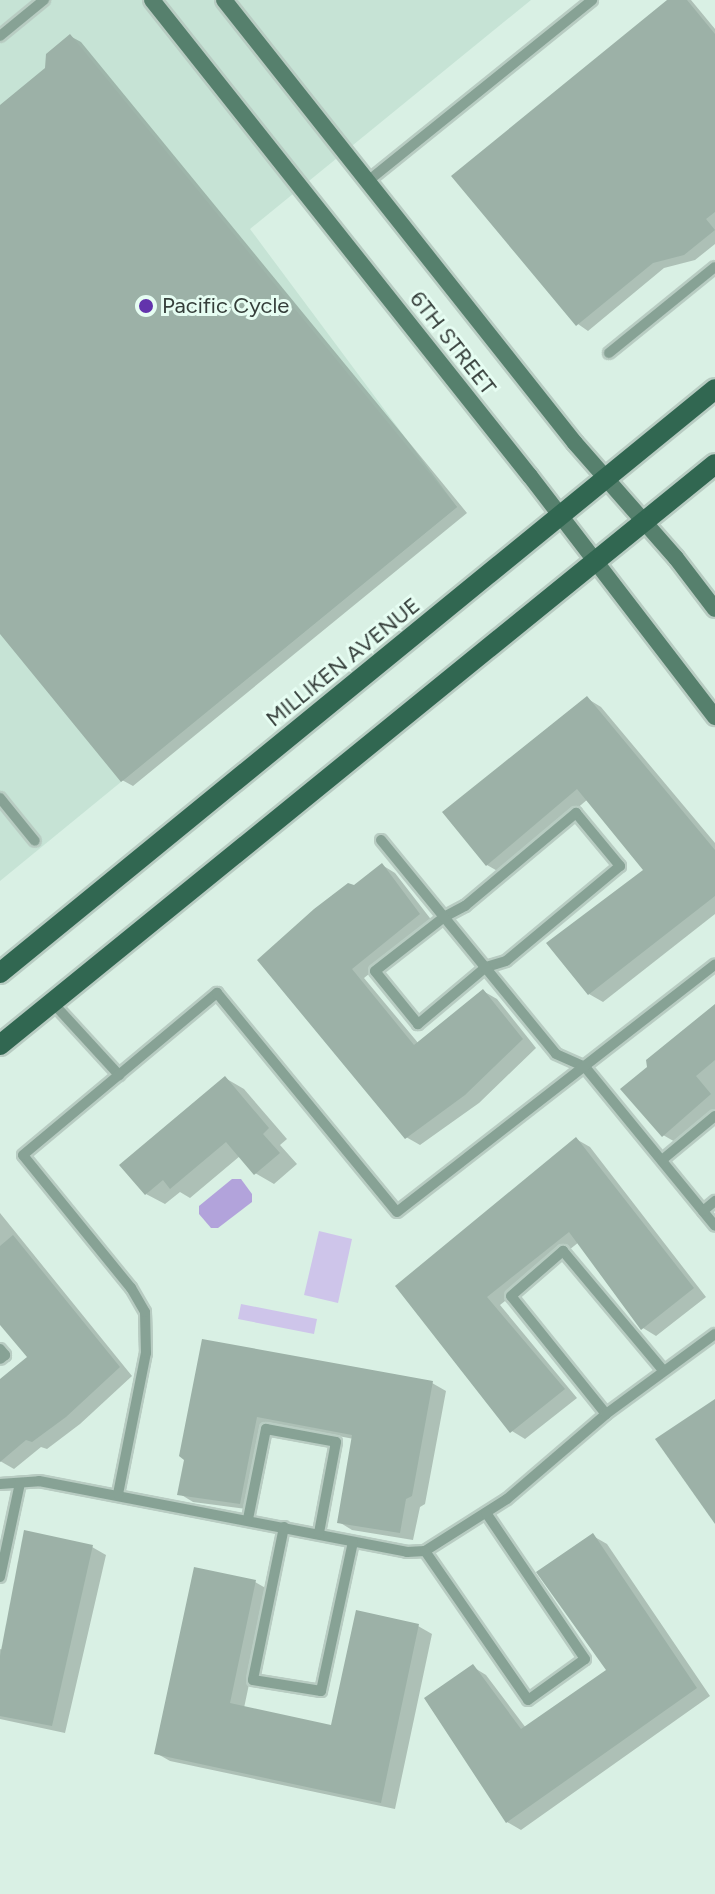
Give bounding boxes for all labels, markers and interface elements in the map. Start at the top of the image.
street label: 6TH STREET [404,286,502,400]
place label: Pacific Cycle [162,293,289,319]
marker: Pacific Cycle [137,297,155,315]
street label: MILLIKEN AVENUE [261,592,425,732]

